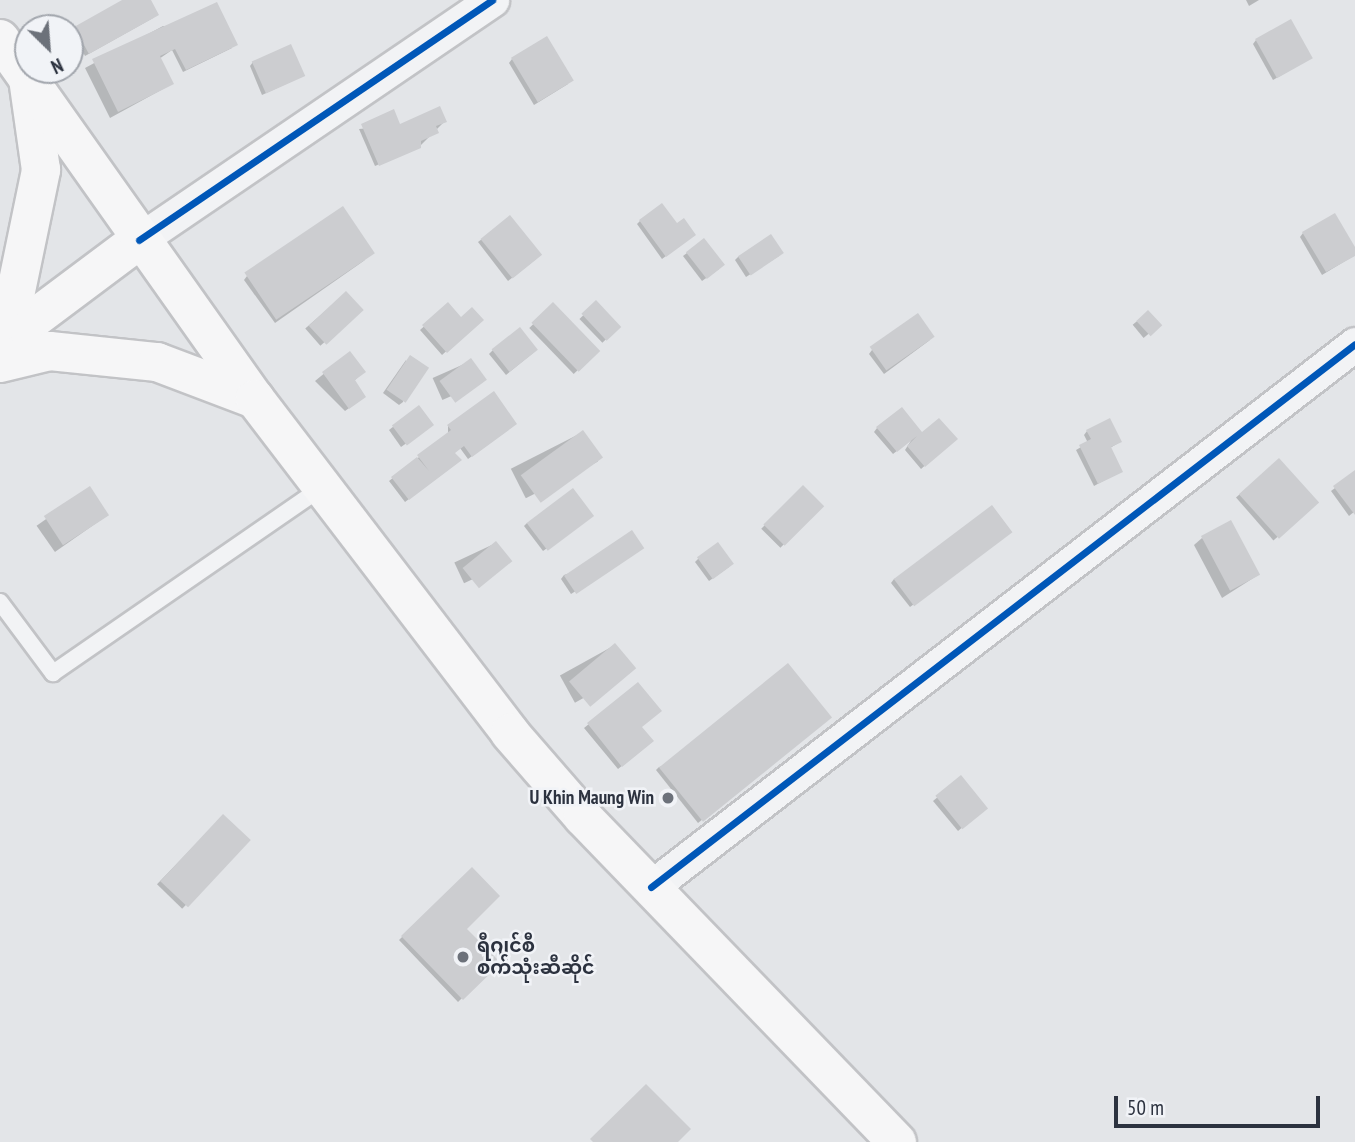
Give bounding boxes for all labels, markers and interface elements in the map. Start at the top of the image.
north arrow [14,14,84,84]
text: N [47,53,67,79]
place label: U Khin Maung Win [529,787,654,809]
marker: U Khin Maung Win [660,790,676,806]
place label: ရီဂျင်စီ စက်သုံးဆီဆိုင် [477,935,595,979]
marker: ရီဂျင်စီ စက်သုံးဆီဆိုင် [455,949,471,965]
scale bar [1117,1082,1324,1126]
text: 50 m [1127,1094,1164,1121]

